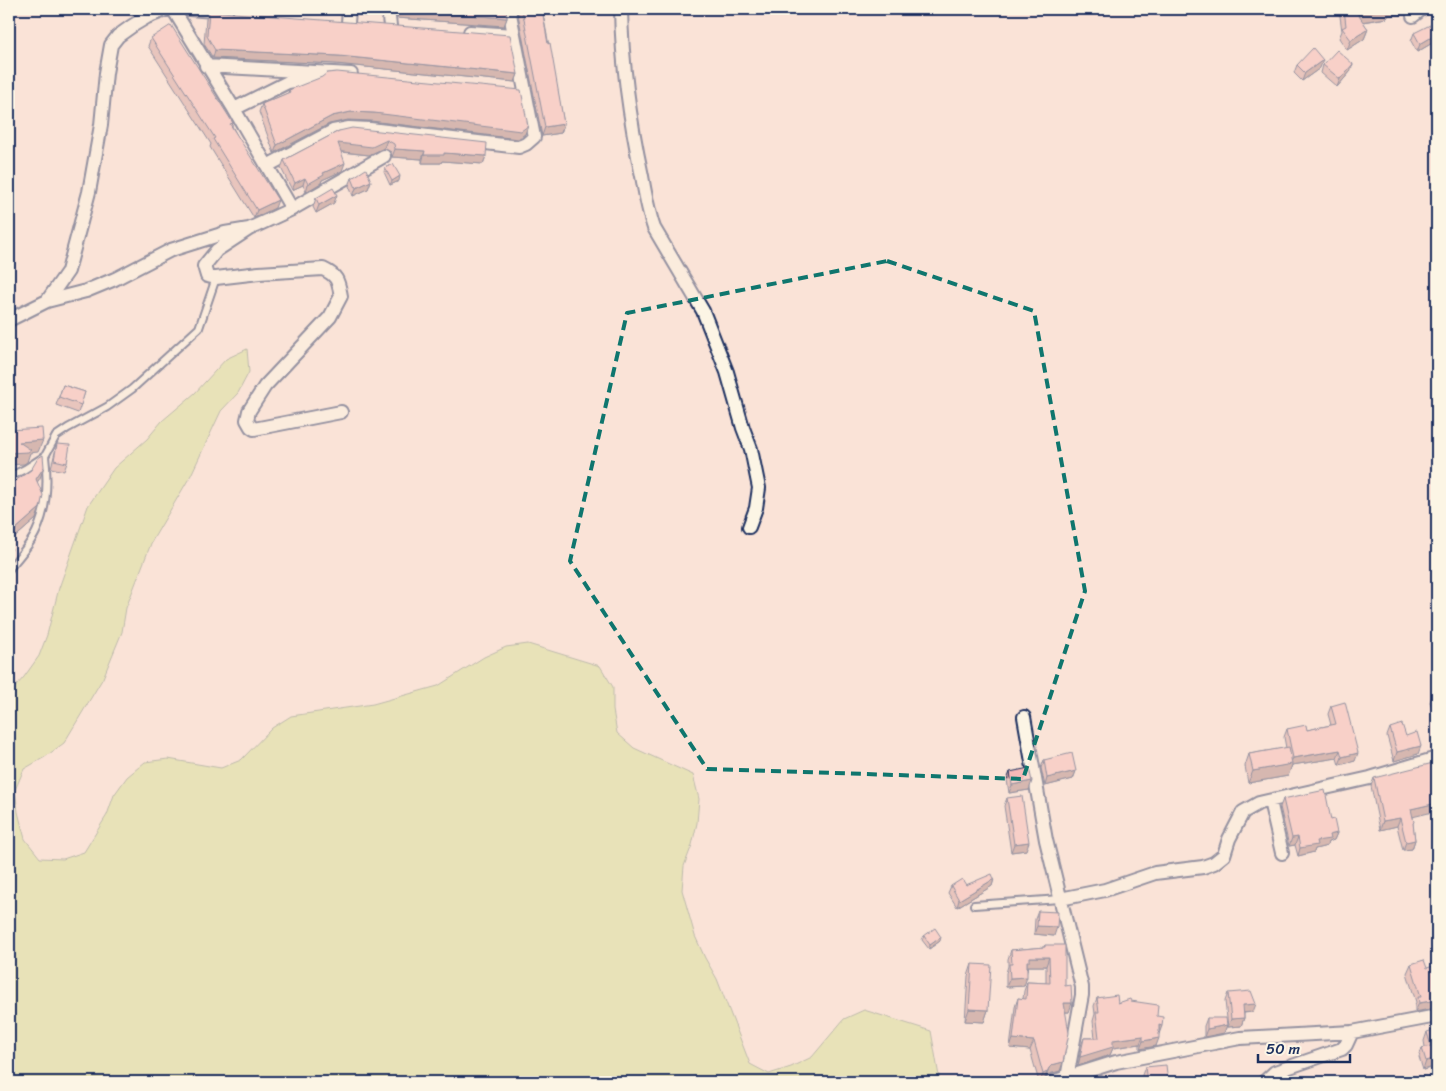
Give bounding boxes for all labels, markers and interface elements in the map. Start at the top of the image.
scale bar [1258,1031,1351,1063]
text: 50 m [1266,1036,1301,1062]

